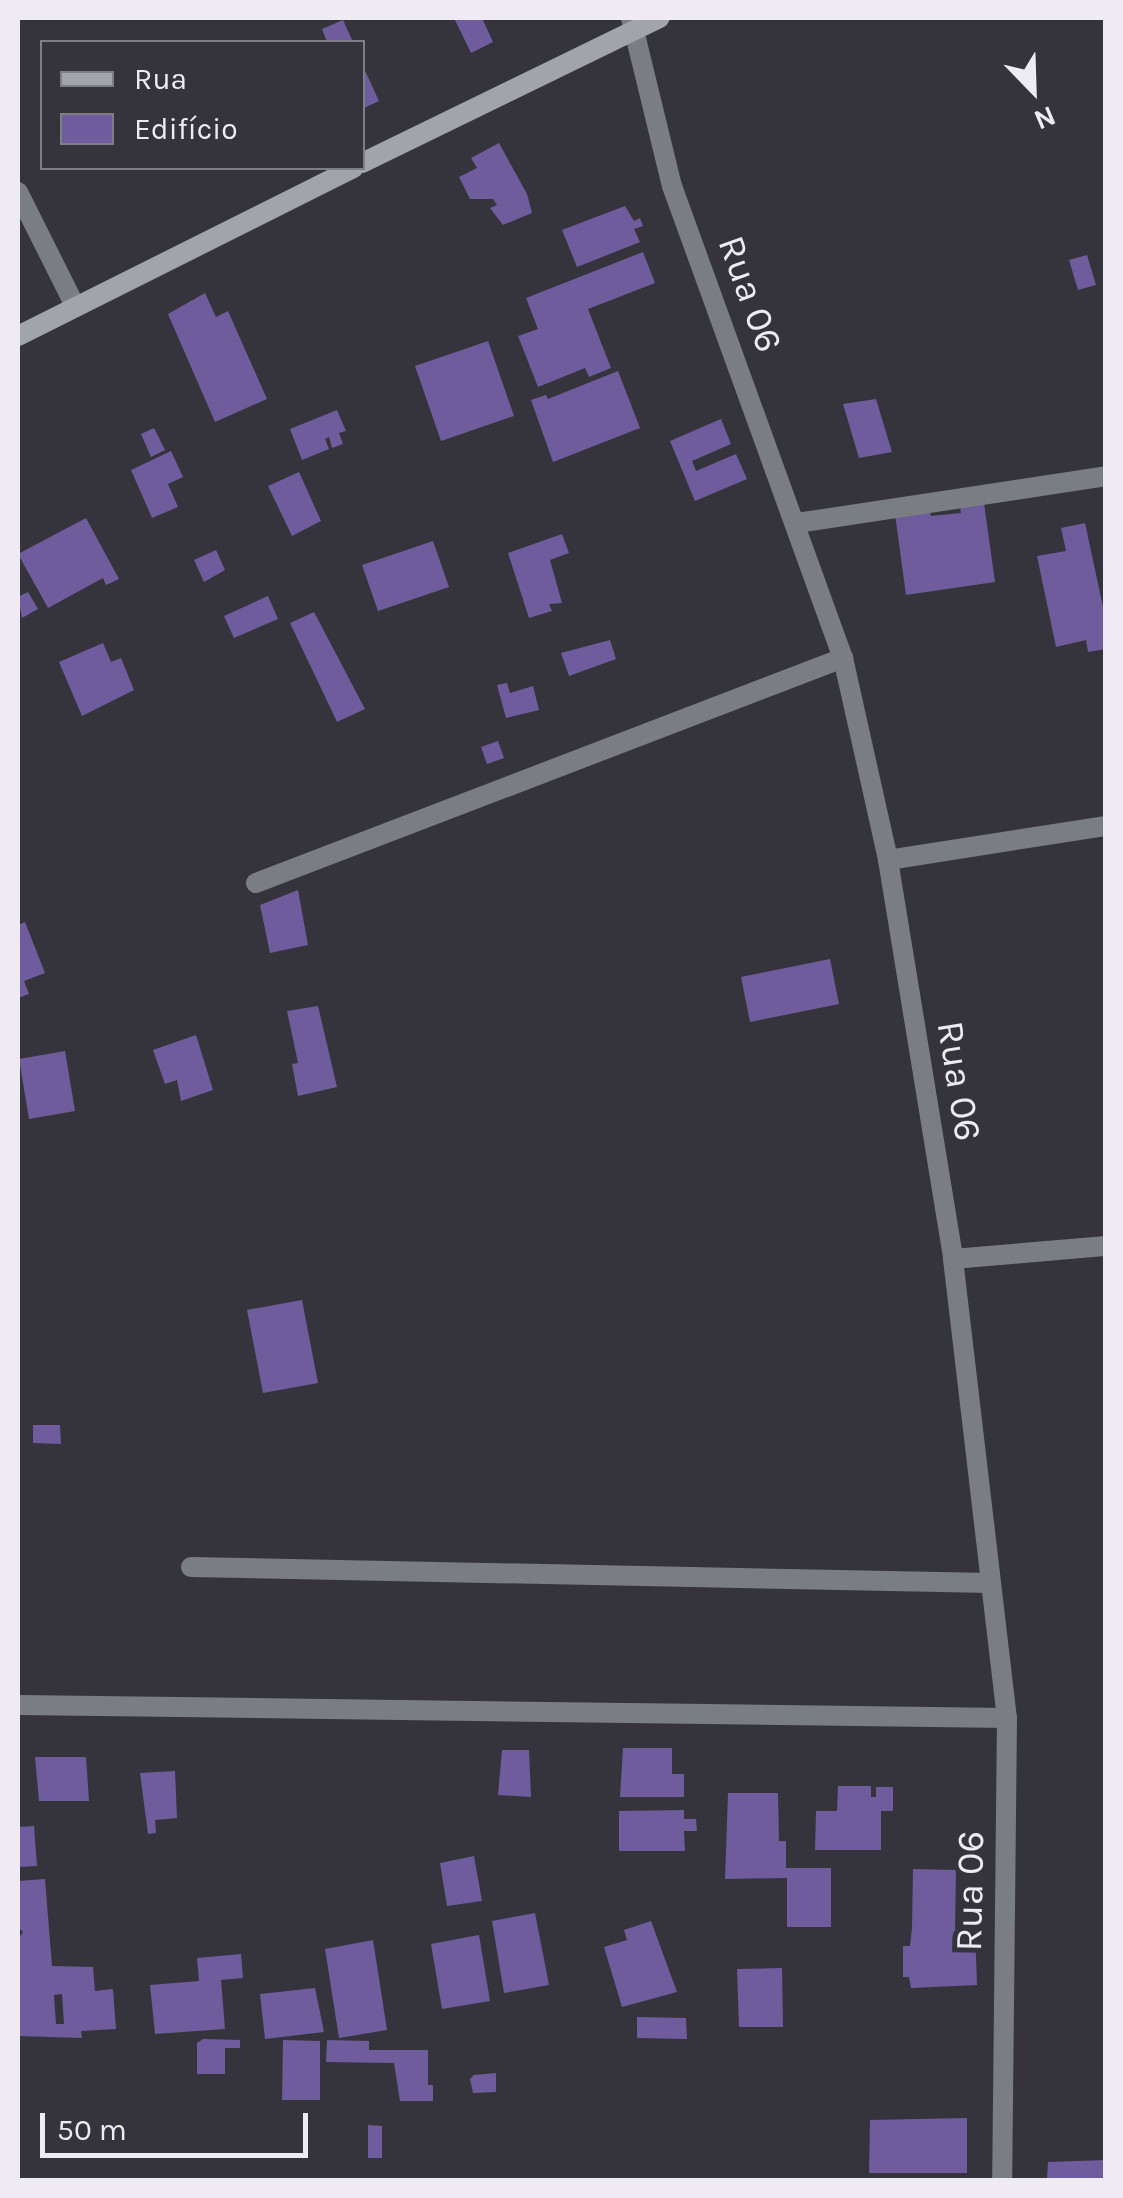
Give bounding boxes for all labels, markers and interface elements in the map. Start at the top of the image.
legend [40,40,365,170]
north arrow [983,40,1083,140]
text: Rua [134,61,187,97]
text: N [1029,99,1061,137]
text: Edifício [134,111,238,147]
street label: Rua 06 [708,230,792,358]
street label: Rua 06 [927,1018,991,1144]
street label: Rua 06 [946,1830,994,1952]
scale bar [45,2093,312,2155]
text: 50 m [57,2112,127,2148]

